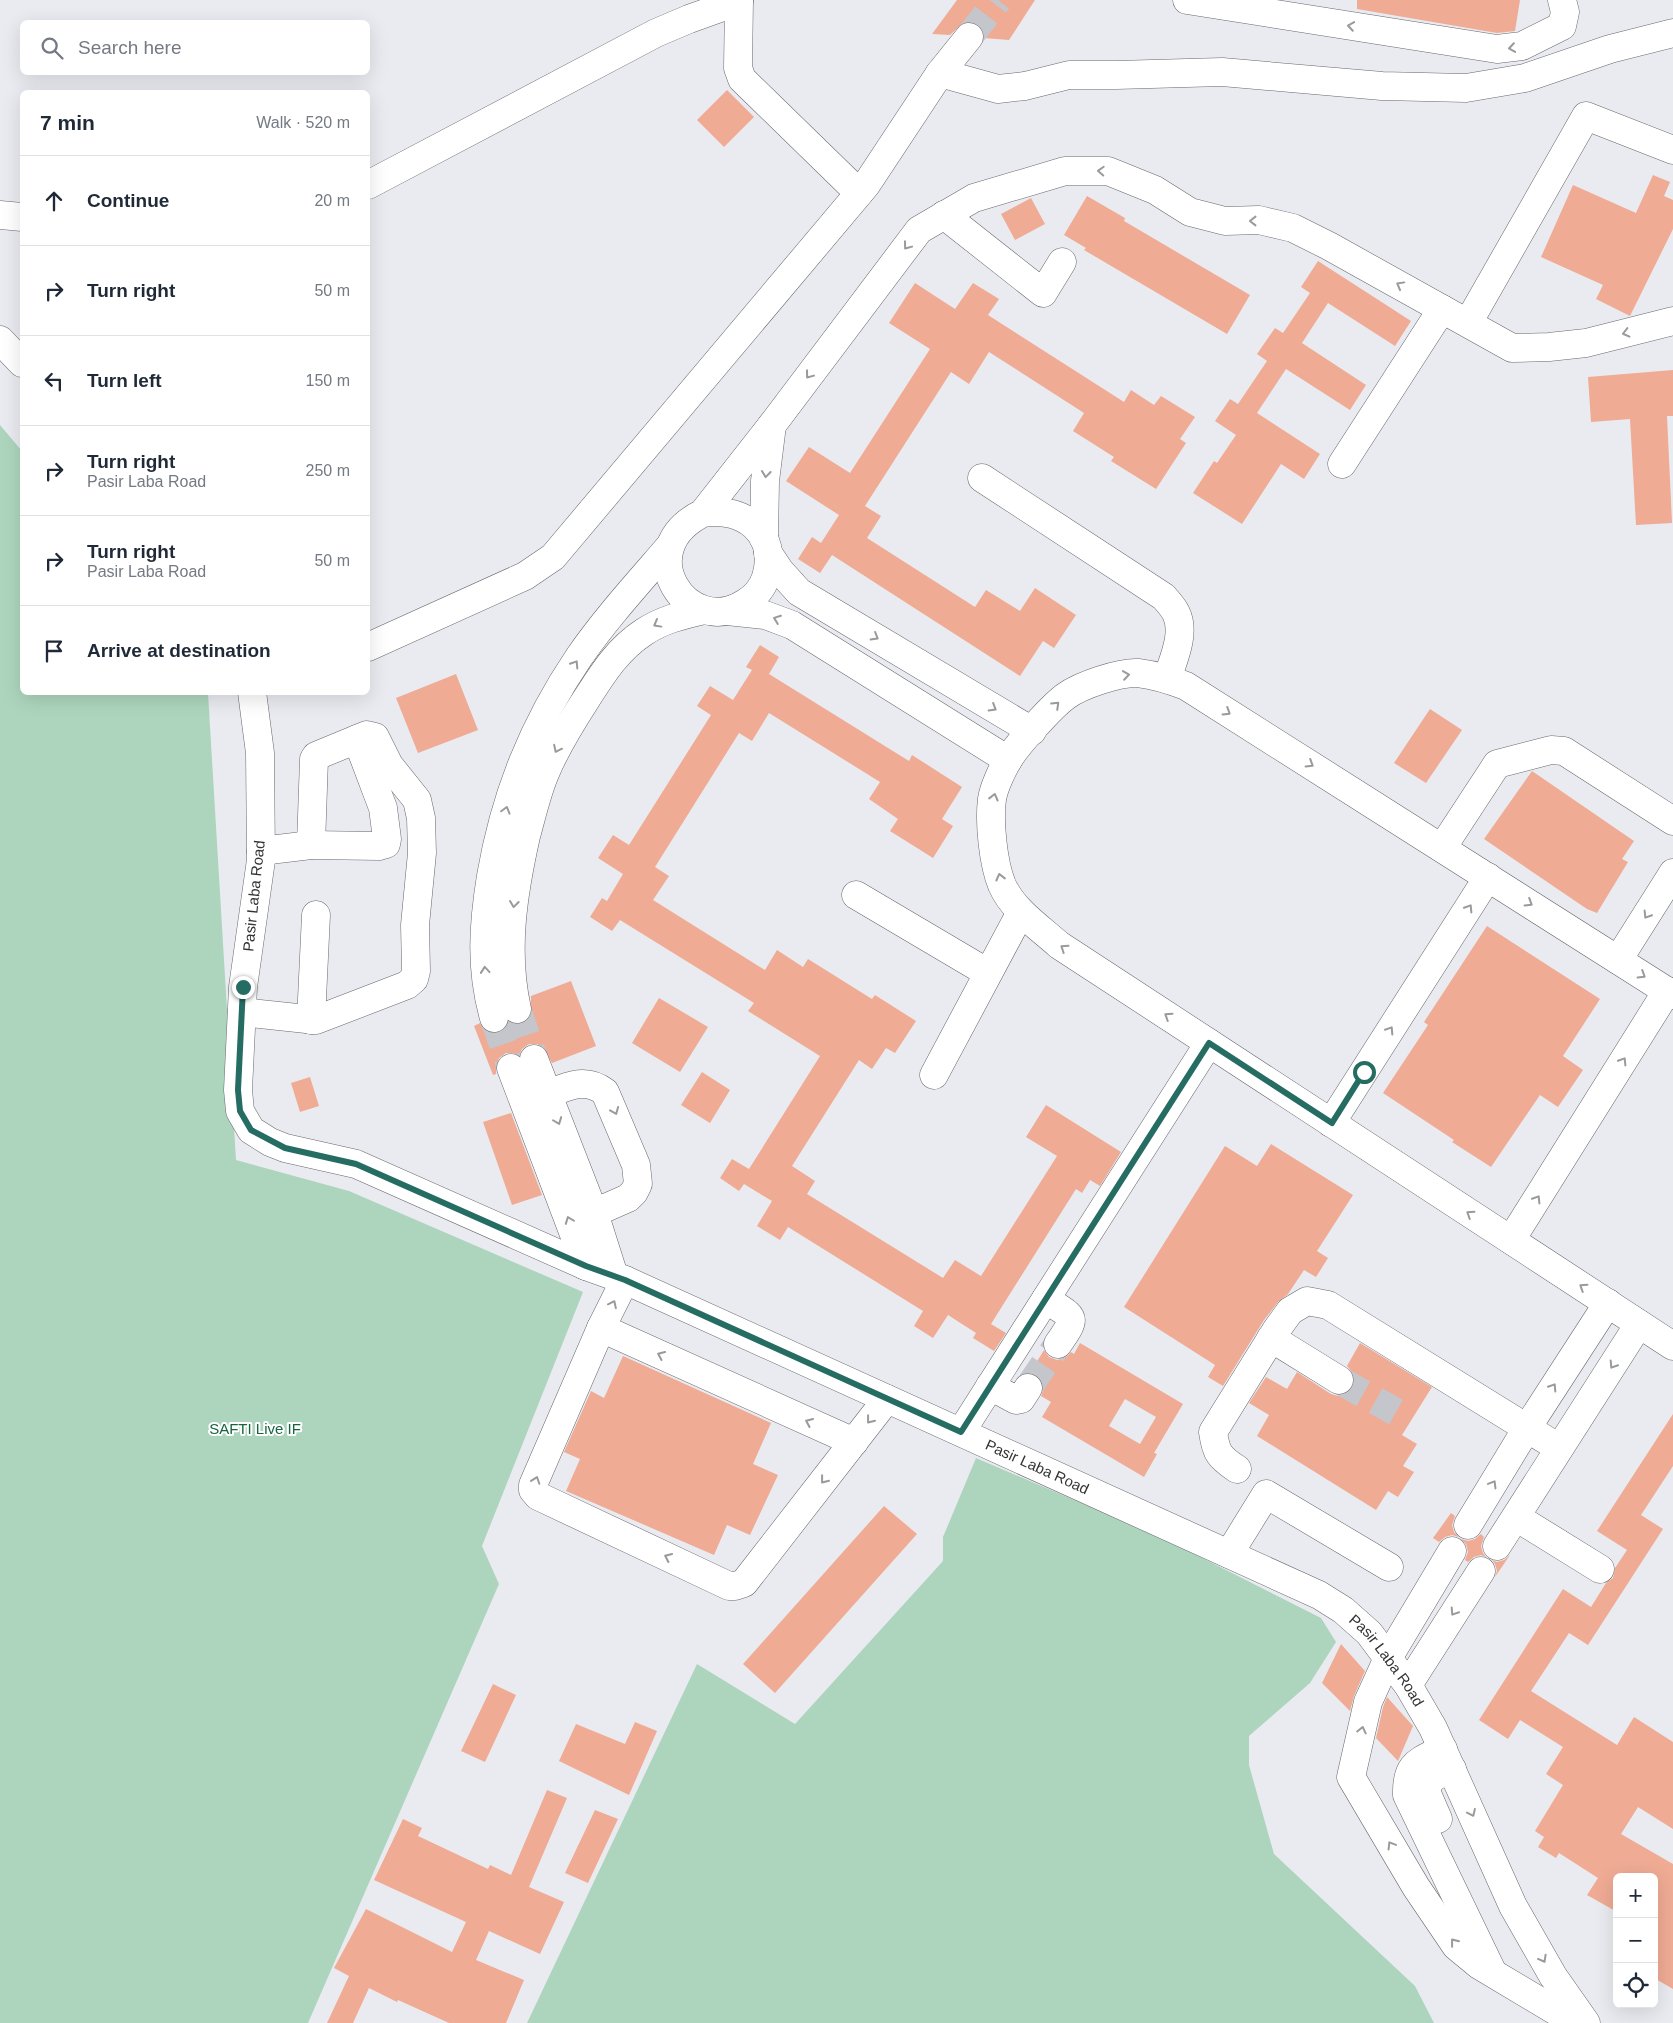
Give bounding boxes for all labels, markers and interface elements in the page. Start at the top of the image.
search box [20,20,370,75]
one-way arrow [1347,21,1355,32]
icon: search [38,34,66,62]
text: Search here [78,37,182,58]
one-way arrow [1508,42,1516,53]
text: 7 min [40,111,95,134]
text: Walk · 520 m [256,114,350,131]
one-way arrow [1097,166,1105,177]
icon: ahead [40,187,68,215]
text: Continue [87,190,169,211]
text: 20 m [314,192,350,209]
one-way arrow [1248,216,1256,226]
one-way arrow [905,240,913,249]
icon: right [40,277,68,305]
text: Turn right [87,280,175,301]
one-way arrow [1396,281,1405,291]
text: 50 m [314,282,350,299]
one-way arrow [1621,327,1630,338]
icon: left [40,367,68,395]
one-way arrow [807,369,815,378]
text: Turn left [87,370,162,391]
text: 150 m [306,372,350,389]
text: Turn right [87,451,175,472]
icon: right [40,457,68,485]
text: 250 m [306,462,350,479]
one-way arrow [761,470,772,478]
text: Pasir Laba Road [87,473,206,490]
text: Turn right [87,541,175,562]
icon: right [40,547,68,575]
text: 50 m [314,552,350,569]
text: Pasir Laba Road [87,563,206,580]
one-way arrow [773,615,782,625]
one-way arrow [654,618,663,628]
one-way arrow [870,631,879,641]
icon: arrive [40,637,68,665]
text: Arrive at destination [87,640,271,661]
one-way arrow [569,660,578,669]
one-way arrow [1122,670,1130,680]
one-way arrow [988,701,997,711]
one-way arrow [1050,702,1059,711]
one-way arrow [1221,705,1230,715]
one-way arrow [553,744,563,753]
one-way arrow [1304,758,1313,768]
one-way arrow [988,792,999,801]
one-way arrow [501,806,511,814]
street label: Pasir Laba Road [239,839,268,952]
one-way arrow [995,872,1006,881]
one-way arrow [1524,897,1533,907]
one-way arrow [509,900,519,909]
one-way arrow [1462,904,1472,913]
one-way arrow [1644,909,1653,918]
one-way arrow [1060,945,1070,954]
one-way arrow [480,966,491,974]
one-way arrow [1637,969,1646,979]
route end [232,976,255,999]
one-way arrow [1164,1013,1174,1022]
one-way arrow [1384,1027,1394,1036]
one-way arrow [1616,1057,1626,1066]
route start [1353,1061,1376,1084]
one-way arrow [608,1106,619,1115]
one-way arrow [552,1116,562,1125]
one-way arrow [1531,1195,1540,1204]
one-way arrow [1467,1210,1476,1220]
one-way arrow [565,1216,575,1225]
one-way arrow [1579,1284,1588,1293]
one-way arrow [607,1300,617,1309]
one-way arrow [657,1350,666,1361]
one-way arrow [1610,1359,1619,1369]
one-way arrow [1547,1383,1557,1392]
one-way arrow [867,1415,876,1424]
one-way arrow [805,1417,814,1428]
park label: SAFTI Live IF [209,1420,301,1437]
street label: Pasir Laba Road [983,1436,1092,1497]
one-way arrow [821,1474,829,1483]
one-way arrow [530,1476,540,1485]
one-way arrow [1487,1480,1497,1489]
one-way arrow [664,1553,673,1563]
one-way arrow [1451,1607,1461,1616]
street label: Pasir Laba Road [1346,1611,1428,1709]
one-way arrow [1356,1725,1367,1734]
one-way arrow [1465,1808,1476,1817]
one-way arrow [1387,1841,1397,1850]
map controls [1613,1873,1658,2008]
button: + [1613,1873,1658,1918]
button: − [1613,1918,1658,1963]
one-way arrow [1452,1939,1460,1948]
one-way arrow [1537,1954,1547,1963]
button: locate [1613,1963,1658,2008]

